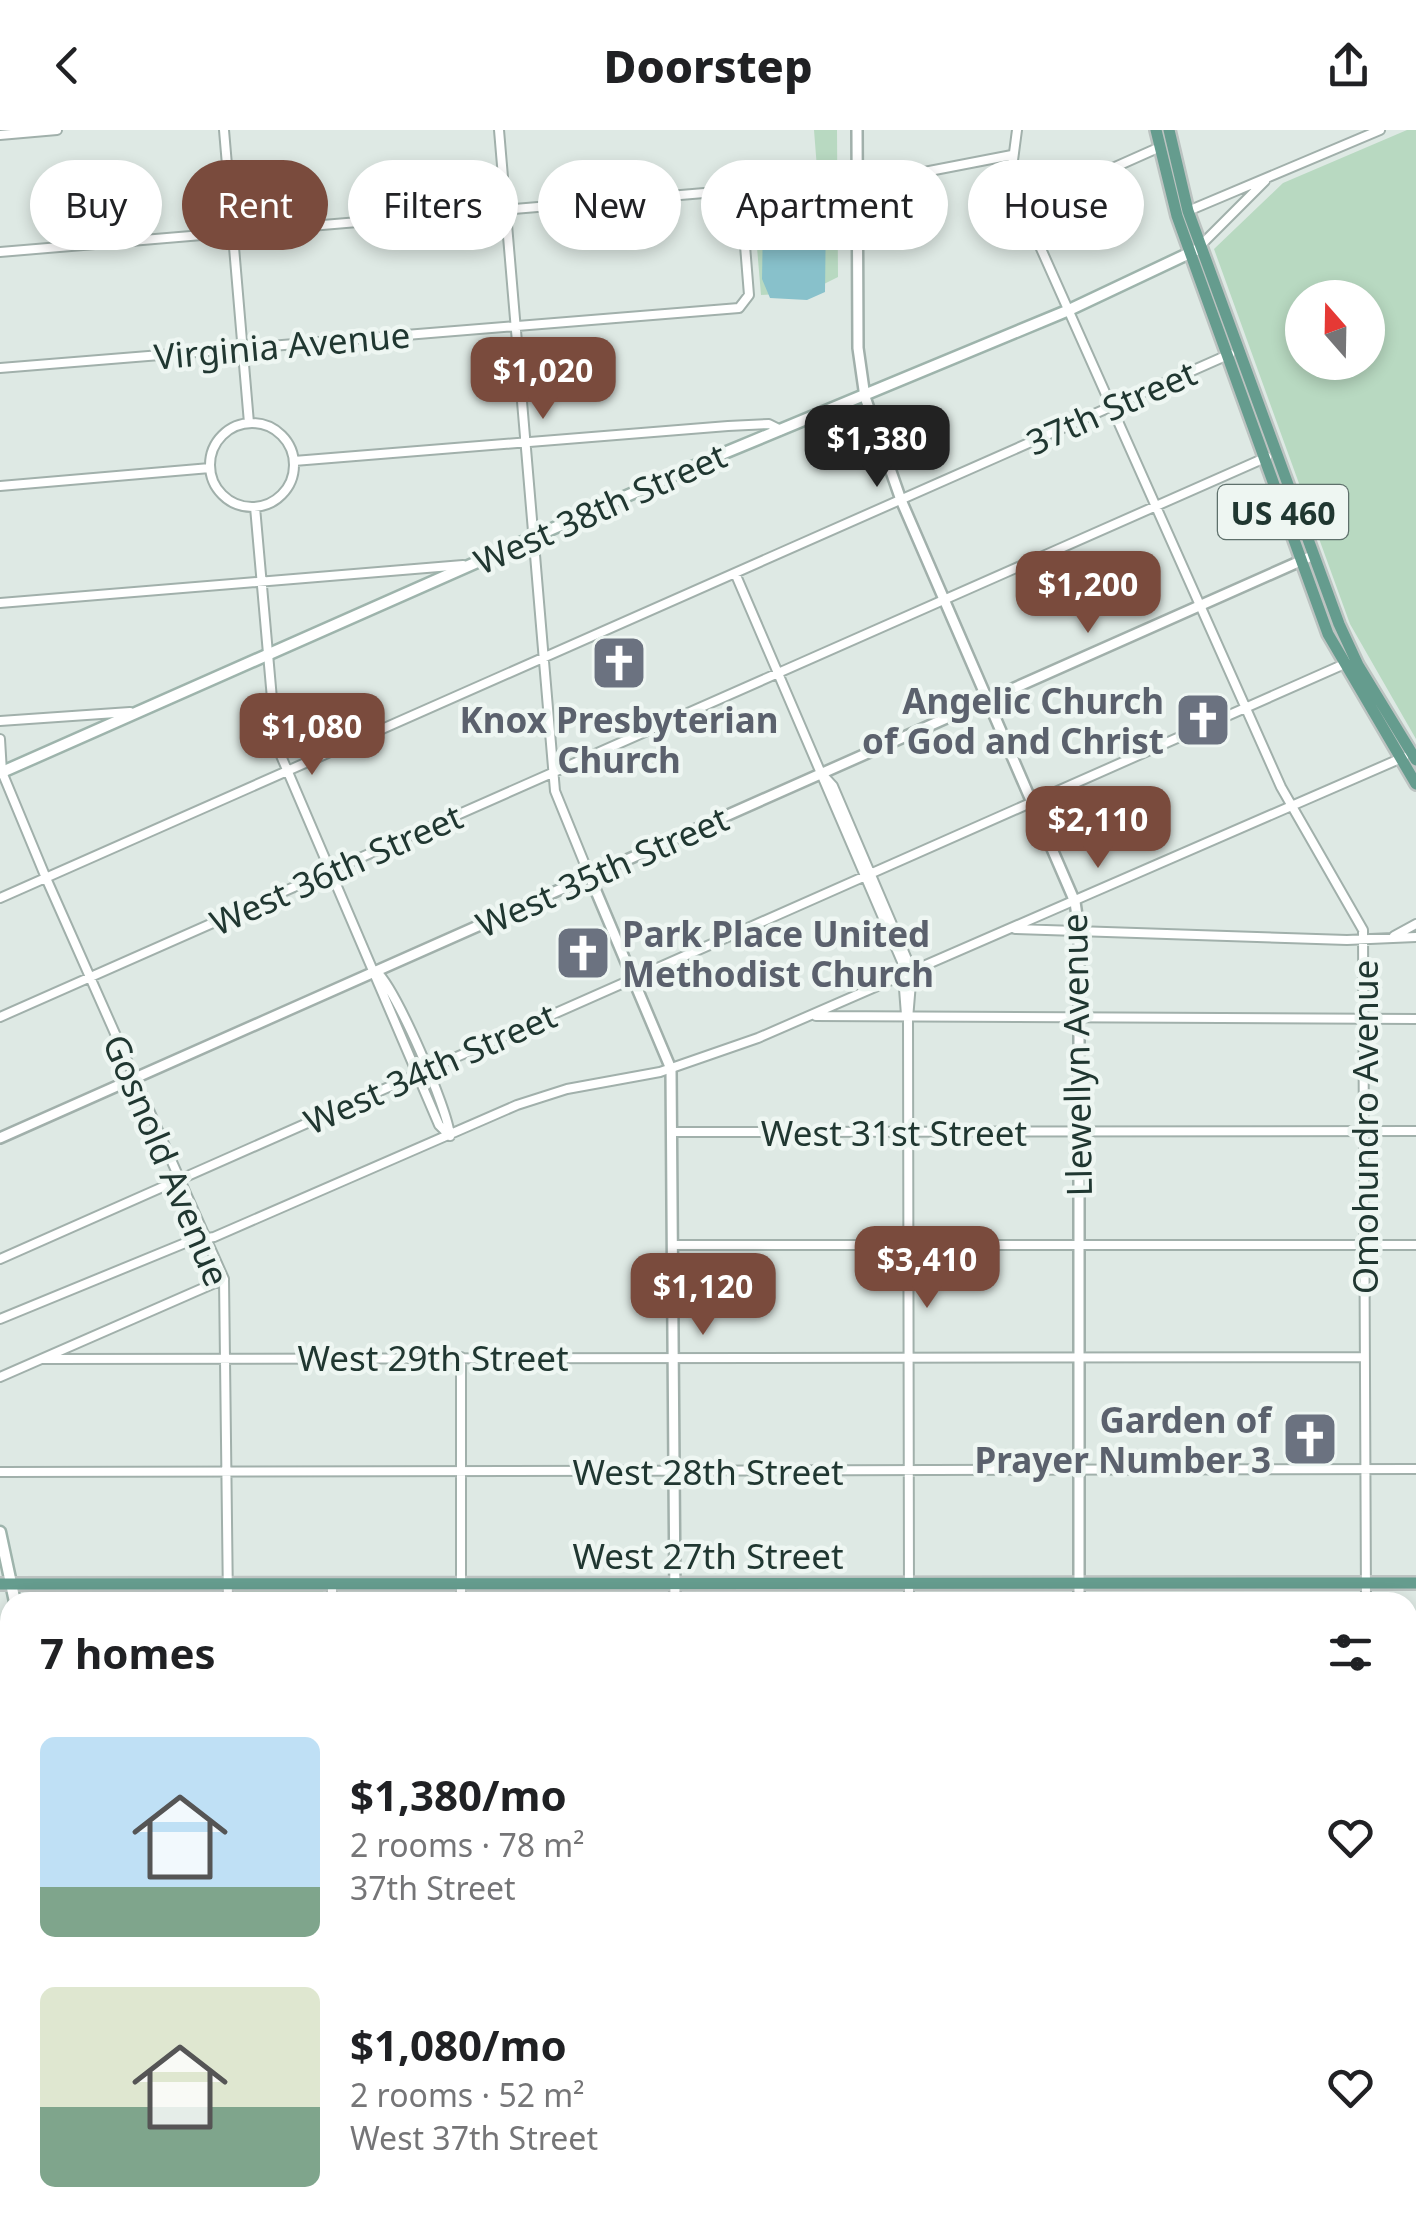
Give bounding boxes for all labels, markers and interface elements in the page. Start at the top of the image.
text: Doorstep [603,35,813,96]
icon: back [40,38,95,93]
icon: share [1321,38,1376,93]
chip: Buy [30,160,162,250]
chip: Rent [182,160,328,250]
chip: Filters [348,160,518,250]
chip: New [538,160,681,250]
chip: Apartment [701,160,948,250]
chip: House [968,160,1144,250]
north arrow [1285,280,1385,380]
map controls [1285,280,1385,380]
street label: Virginia Avenue [152,310,412,380]
pin: $1,020 [462,337,624,422]
text: $1,020 [493,348,593,391]
street label: 37th Street [1019,349,1203,465]
pin: $1,380 [796,405,958,490]
text: $1,380 [827,416,927,459]
street label: West 38th Street [467,431,733,585]
road number: US 460 [1218,485,1348,539]
pin: $1,200 [1007,551,1169,636]
text: $1,200 [1038,562,1138,605]
church icon: Knox Presbyterian Church [589,633,649,693]
place label: Angelic Church of God and Christ [862,677,1164,764]
church icon: Angelic Church of God and Christ [1173,690,1233,750]
pin: $1,080 [231,693,393,778]
place label: Knox Presbyterian Church [460,696,778,783]
text: $1,080 [262,704,362,747]
pin: $2,110 [1017,786,1179,871]
street label: West 36th Street [203,792,469,946]
street label: West 35th Street [469,794,735,948]
text: $2,110 [1048,797,1148,840]
place label: Park Place United Methodist Church [622,910,934,997]
street label: Llewellyn Avenue [1050,913,1102,1197]
church icon: Park Place United Methodist Church [553,923,613,983]
street label: Omohundro Avenue [1341,960,1388,1294]
street label: West 34th Street [297,991,563,1145]
street label: Gosnold Avenue [93,1027,241,1293]
street label: West 31st Street [761,1109,1027,1156]
pin: $3,410 [846,1226,1008,1311]
text: $3,410 [877,1237,977,1280]
pin: $1,120 [622,1253,784,1338]
text: $1,120 [653,1264,753,1307]
street label: West 29th Street [297,1334,569,1381]
place label: Garden of Prayer Number 3 [975,1396,1273,1483]
church icon: Garden of Prayer Number 3 [1280,1409,1340,1469]
street label: West 28th Street [572,1448,844,1495]
street label: West 27th Street [572,1532,844,1579]
text: 7 homes [40,1624,216,1681]
icon: filters [1323,1625,1378,1680]
text: $1,380/mo [350,1766,567,1823]
icon: home [120,1777,240,1897]
icon: heart [1323,1810,1378,1865]
text: 2 rooms · 78 m² [350,1823,584,1866]
text: 37th Street [350,1866,516,1909]
text: $1,080/mo [350,2016,567,2073]
icon: home [120,2027,240,2147]
icon: heart [1323,2060,1378,2115]
text: 2 rooms · 52 m² [350,2073,584,2116]
text: West 37th Street [350,2116,598,2159]

